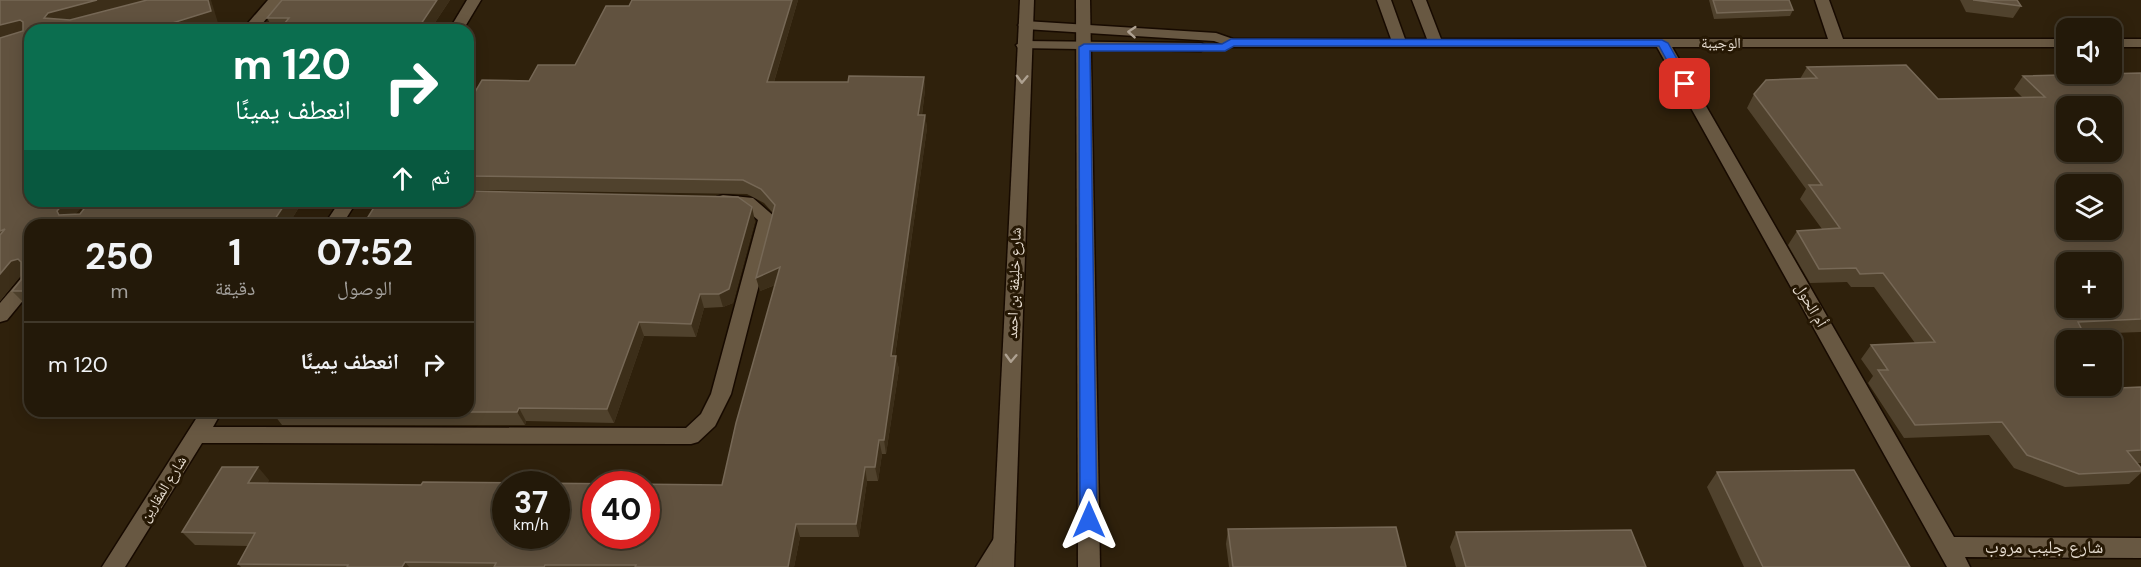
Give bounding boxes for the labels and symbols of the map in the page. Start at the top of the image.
one-way arrow [1128,26,1137,39]
street label: الوجيبة [1701,33,1741,53]
pin [1659,58,1710,109]
one-way arrow [1015,75,1028,84]
street label: شارع خليفة بن احمد [1002,227,1026,339]
street label: أم الحول [1790,279,1832,331]
one-way arrow [1005,354,1018,363]
street label: شارع المقارين [135,452,191,526]
speed limit sign: 40 [582,471,660,549]
position arrow [1057,488,1121,552]
street label: شارع جليب مروب [1985,535,2103,559]

